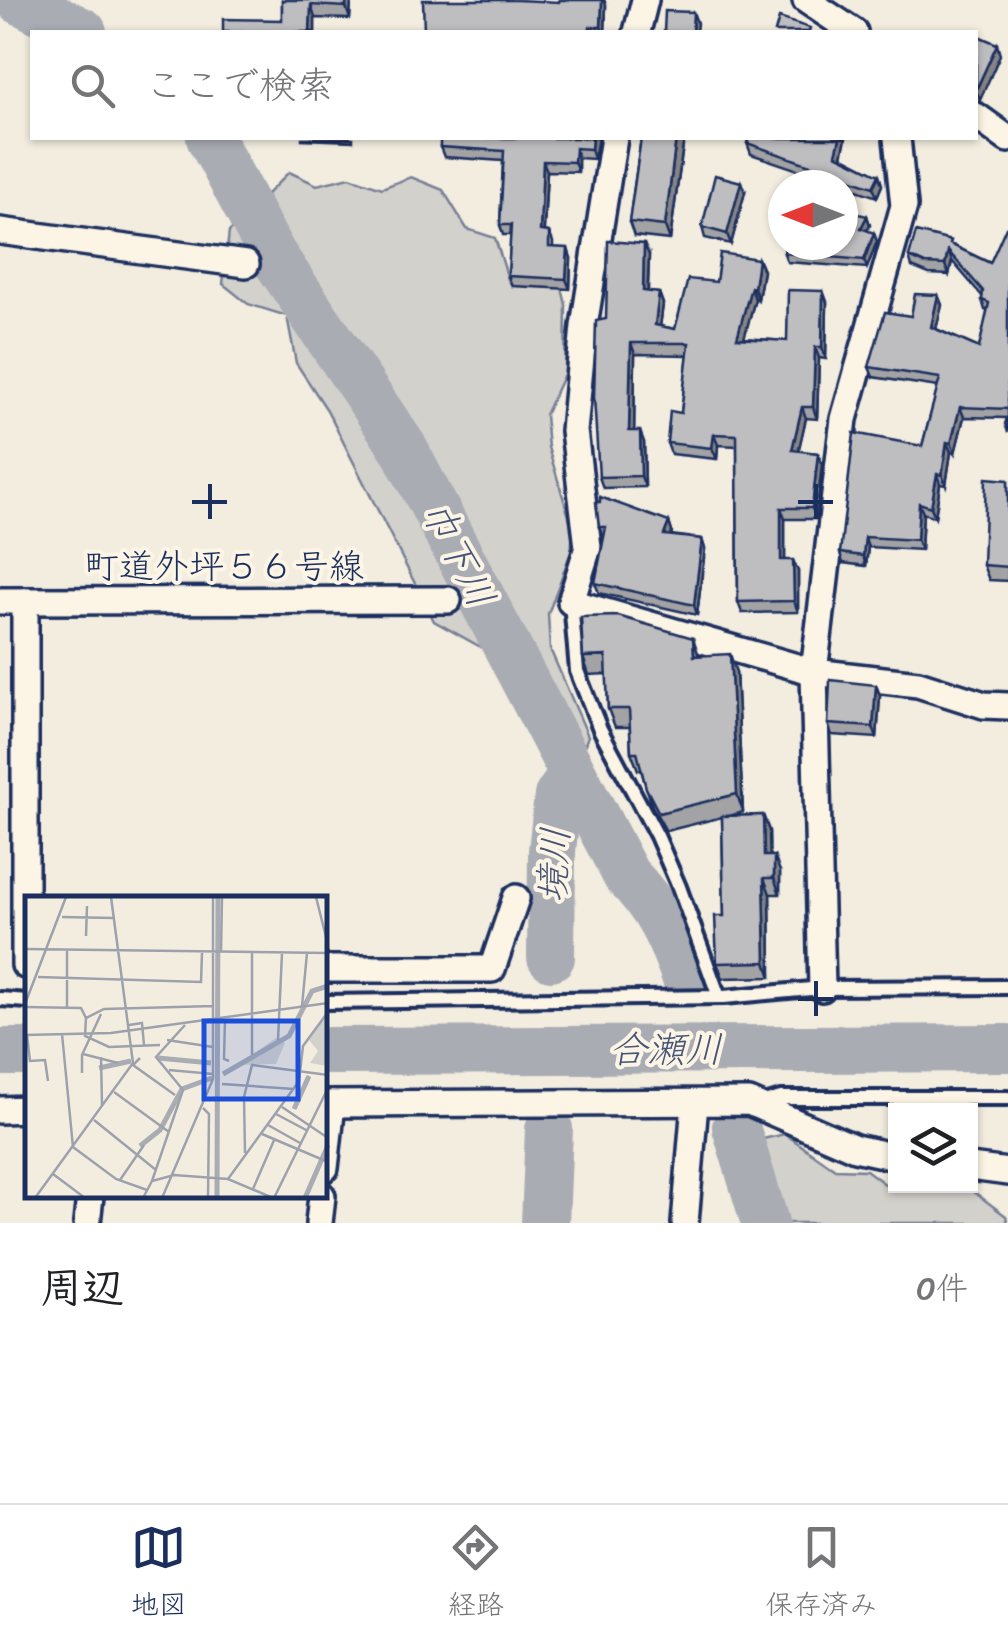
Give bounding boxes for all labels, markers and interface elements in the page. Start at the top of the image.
search box [30,30,978,140]
text: ここで検索 [145,52,335,119]
icon: search [65,58,120,113]
north arrow [768,170,858,260]
water label: 巾下川 [402,488,514,620]
street label: 町道外坪５６号線 [84,535,364,597]
water label: 境川 [519,825,589,905]
inset map [25,896,328,1198]
water label: 合瀬川 [609,1016,723,1083]
map controls [888,1103,978,1193]
button: layers [888,1103,978,1193]
text: 周辺 [40,1251,124,1325]
text: 0件 [916,1260,968,1317]
tab: 地図 [131,1520,187,1629]
tab: 経路 [448,1520,504,1629]
tab: 保存済み [765,1520,877,1629]

